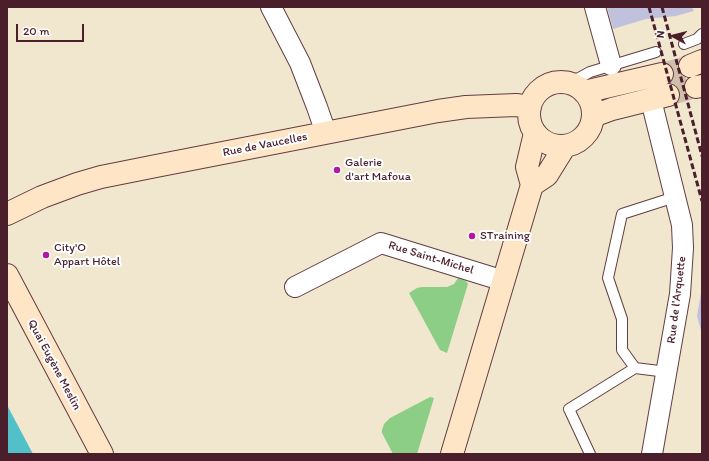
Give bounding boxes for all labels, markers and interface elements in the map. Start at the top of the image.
scale bar [18,16,86,42]
north arrow [653,16,693,56]
text: 20 m [23,24,50,38]
text: N [654,30,667,39]
street label: Rue de Vaucelles [221,130,309,160]
place label: Galerie d'art Mafoua [345,156,411,184]
marker: Galerie d'art Mafoua [332,165,342,175]
place label: STraining [480,229,530,243]
marker: STraining [467,231,477,241]
street label: Rue Saint-Michel [387,238,475,278]
place label: City'O Appart Hôtel [54,241,120,269]
marker: City'O Appart Hôtel [41,250,51,260]
street label: Rue de l'Arquette [664,255,690,345]
street label: Quai Eugène Meslin [24,317,84,413]

